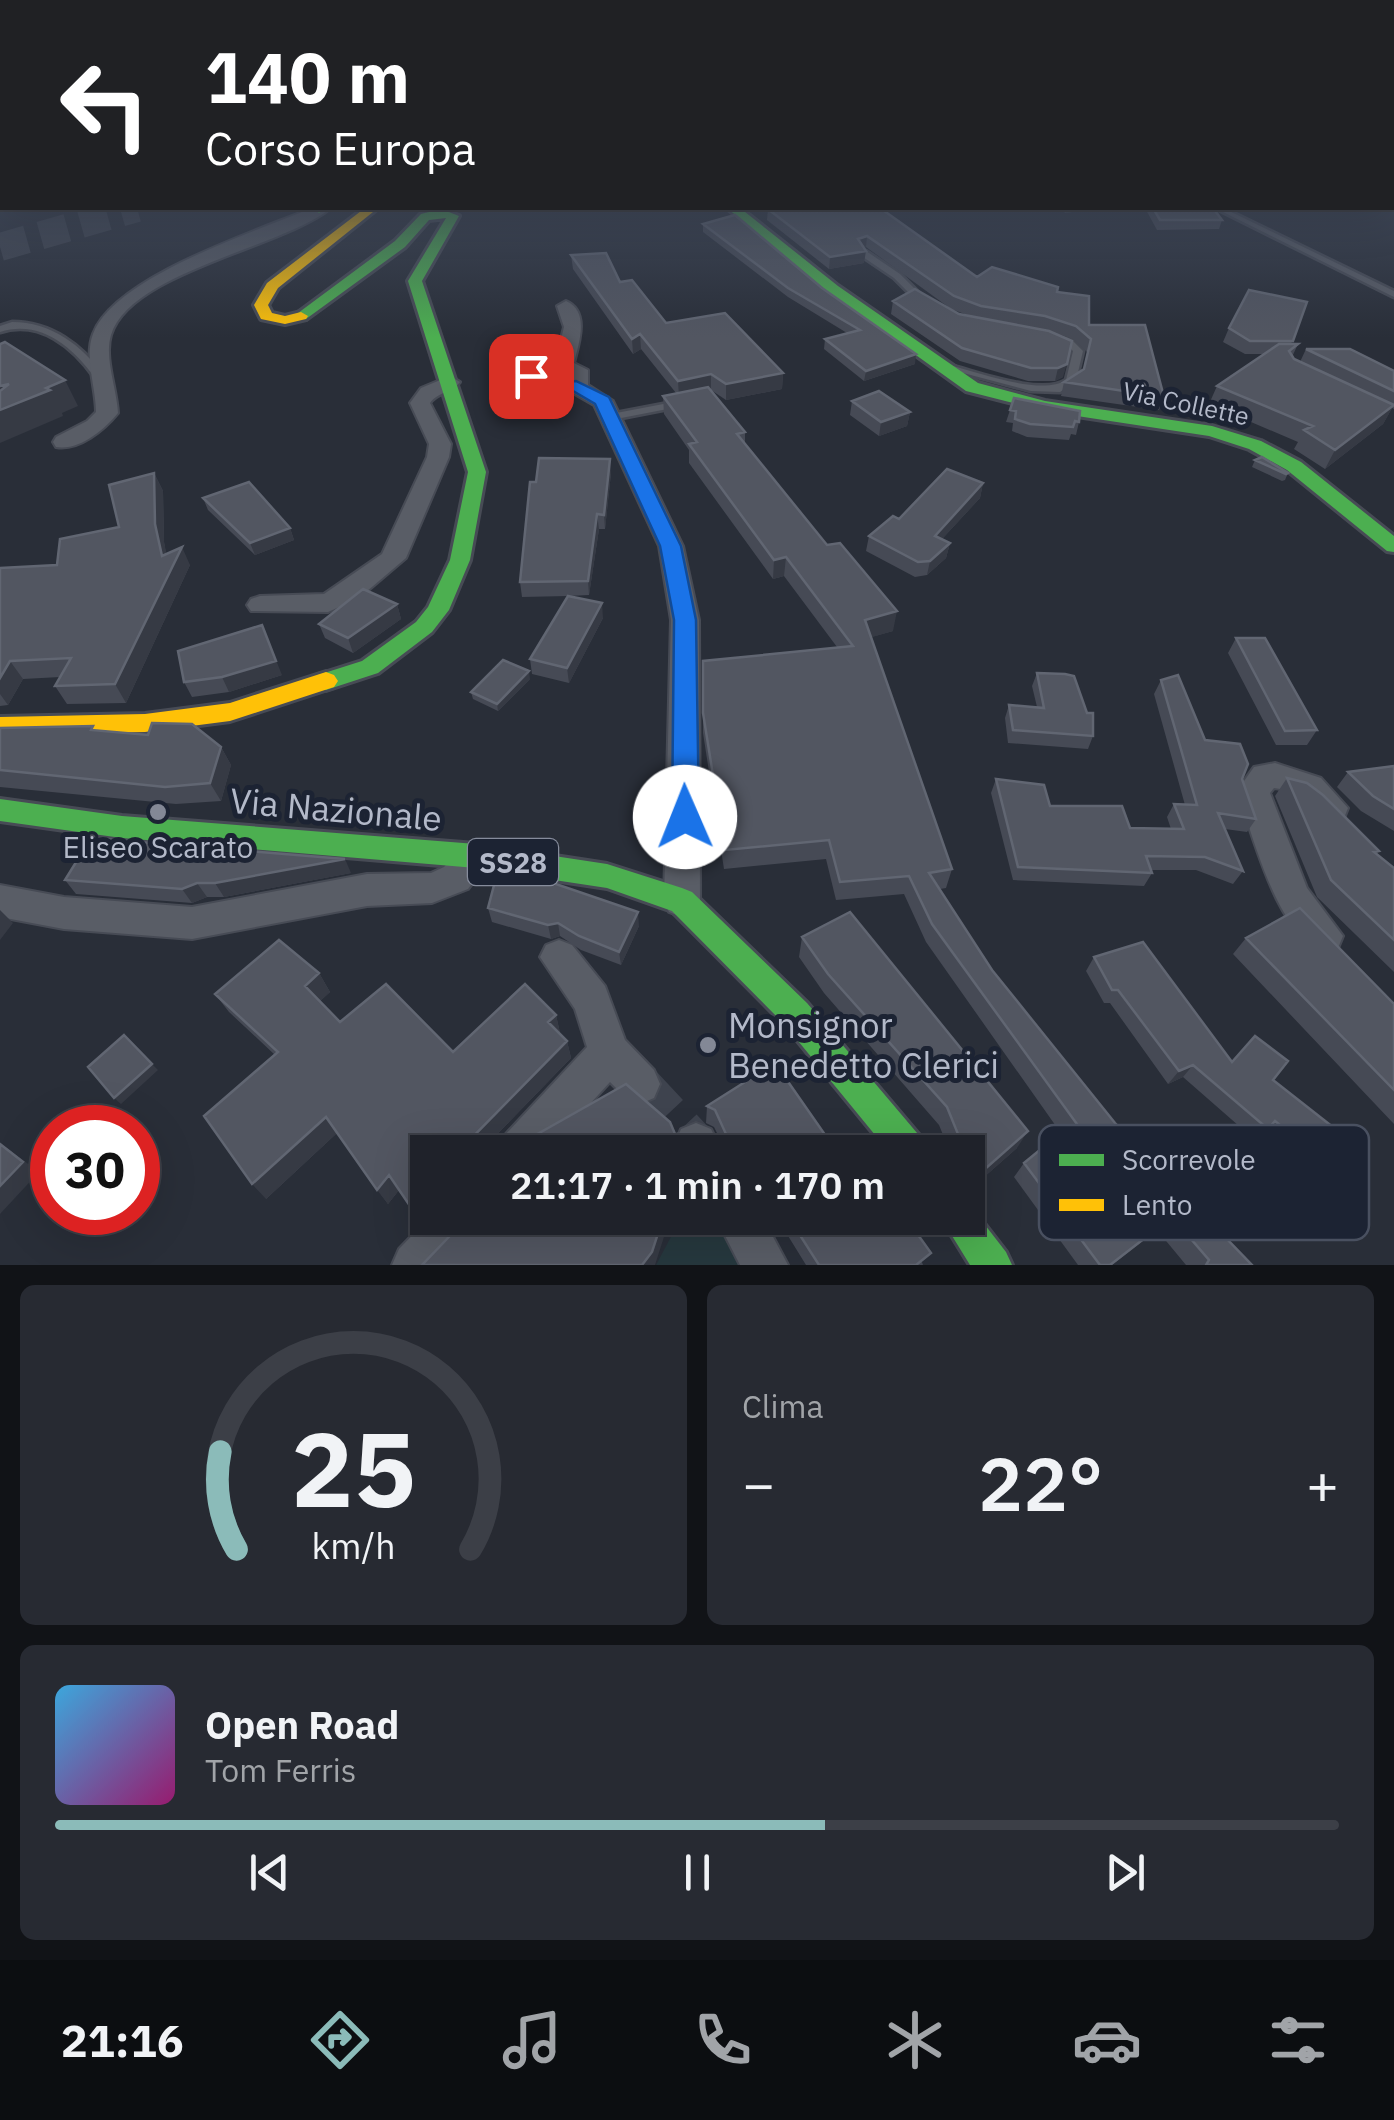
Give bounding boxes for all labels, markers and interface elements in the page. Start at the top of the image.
text: 140 m [205,31,410,122]
icon: left [40,40,170,170]
text: Corso Europa [205,119,476,177]
pin [489,334,574,419]
icon: arrive [504,349,559,404]
street label: Via Collette [1120,374,1252,432]
position arrow [633,765,737,869]
street label: Via Nazionale [228,777,444,841]
marker: Eliseo Scarato [147,801,169,823]
place label: Eliseo Scarato [63,827,253,866]
road number: SS28 [468,839,558,885]
place label: Monsignor Benedetto Clerici [728,1002,999,1088]
marker: Monsignor Benedetto Clerici [697,1034,719,1056]
speed limit sign: 30 [30,1105,160,1235]
legend [1039,1125,1369,1240]
text: Scorrevole [1122,1141,1256,1178]
text: 21:17 · 1 min · 170 m [510,1160,885,1209]
text: Lento [1122,1186,1192,1223]
text: Clima [742,1385,824,1427]
text: 25 [291,1400,416,1536]
text: 22° [978,1434,1103,1532]
text: − [742,1448,775,1519]
text: + [1306,1448,1339,1519]
text: km/h [311,1522,396,1569]
text: Open Road [205,1700,399,1749]
text: Tom Ferris [205,1749,356,1791]
icon: previous [242,1845,297,1900]
icon: pause [670,1845,725,1900]
icon: next [1098,1845,1153,1900]
icon: directions [305,2005,375,2075]
icon: music [497,2005,567,2075]
icon: phone [688,2005,758,2075]
icon: climate [880,2005,950,2075]
icon: car [1072,2005,1142,2075]
icon: filters [1263,2005,1333,2075]
text: 21:16 [61,2011,184,2069]

